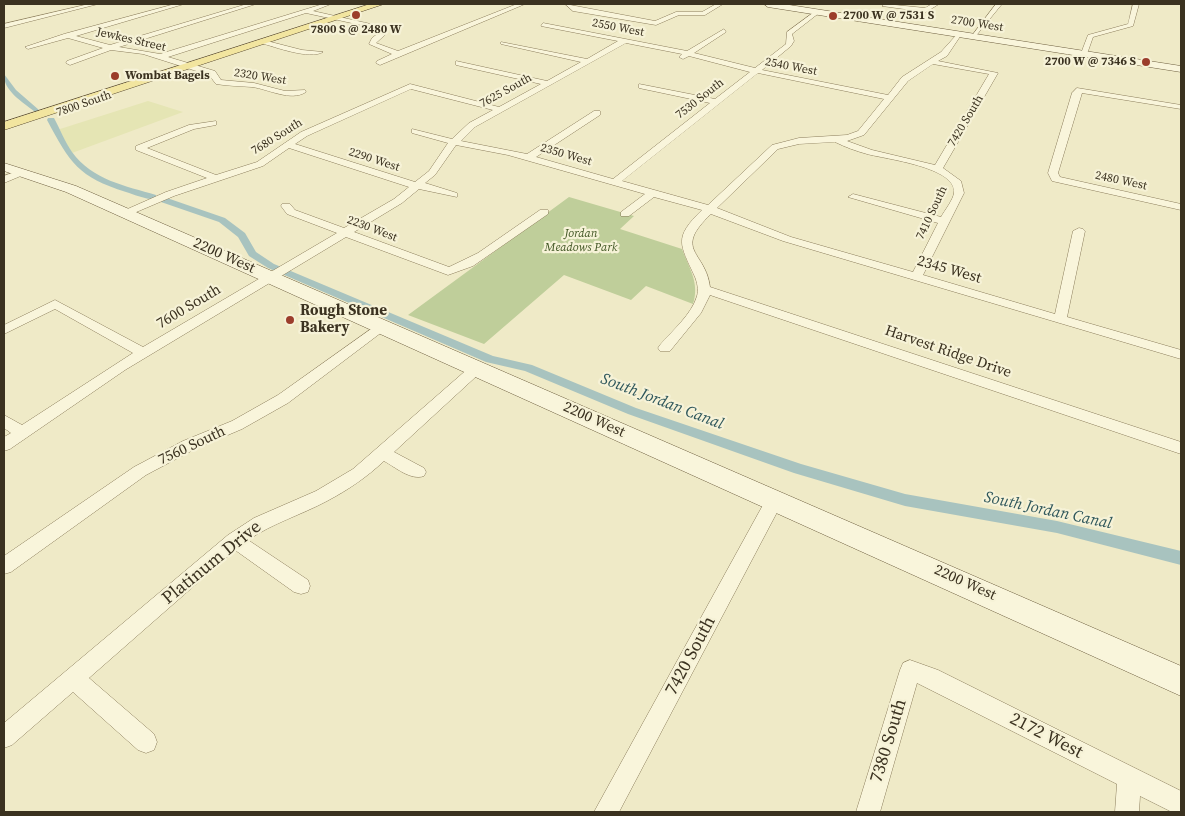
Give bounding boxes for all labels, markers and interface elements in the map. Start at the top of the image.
marker: 7800 S @ 2480 W [350,9,362,21]
place label: 2700 W @ 7531 S [843,9,934,23]
marker: 2700 W @ 7531 S [827,10,839,22]
street label: 2700 West [950,13,1004,35]
street label: 2550 West [591,16,645,40]
place label: 7800 S @ 2480 W [310,23,402,37]
street label: Jewkes Street [95,25,167,55]
street label: 2540 West [764,55,818,79]
place label: 2700 W @ 7346 S [1045,55,1136,69]
marker: 2700 W @ 7346 S [1140,56,1152,68]
street label: 2320 West [233,66,287,88]
place label: Wombat Bagels [125,69,210,83]
marker: Wombat Bagels [109,70,121,82]
street label: 7625 South [477,71,535,111]
street label: 7530 South [673,76,727,122]
street label: 7800 South [54,88,114,120]
street label: 7420 South [945,93,987,149]
street label: 7680 South [249,116,305,158]
street label: 2350 West [539,141,593,169]
street label: 2290 West [347,145,401,175]
street label: 2480 West [1094,168,1148,194]
street label: 7410 South [913,184,951,242]
street label: 2230 West [345,213,399,245]
park label: Jordan Meadows Park [545,227,617,255]
street label: 2200 West [190,234,258,278]
street label: 2345 West [915,252,983,288]
street label: 7600 South [154,281,224,333]
place label: Rough Stone Bakery [300,302,387,337]
marker: Rough Stone Bakery [284,314,296,326]
street label: Harvest Ridge Drive [882,322,1014,382]
water label: South Jordan Canal [598,370,726,434]
street label: 2200 West [560,398,628,442]
street label: 7560 South [156,423,228,469]
water label: South Jordan Canal [982,488,1114,534]
street label: Platinum Drive [158,516,266,610]
street label: 2200 West [931,561,999,605]
street label: 7420 South [661,613,721,699]
street label: 7380 South [866,697,912,785]
street label: 2172 West [1006,708,1086,764]

